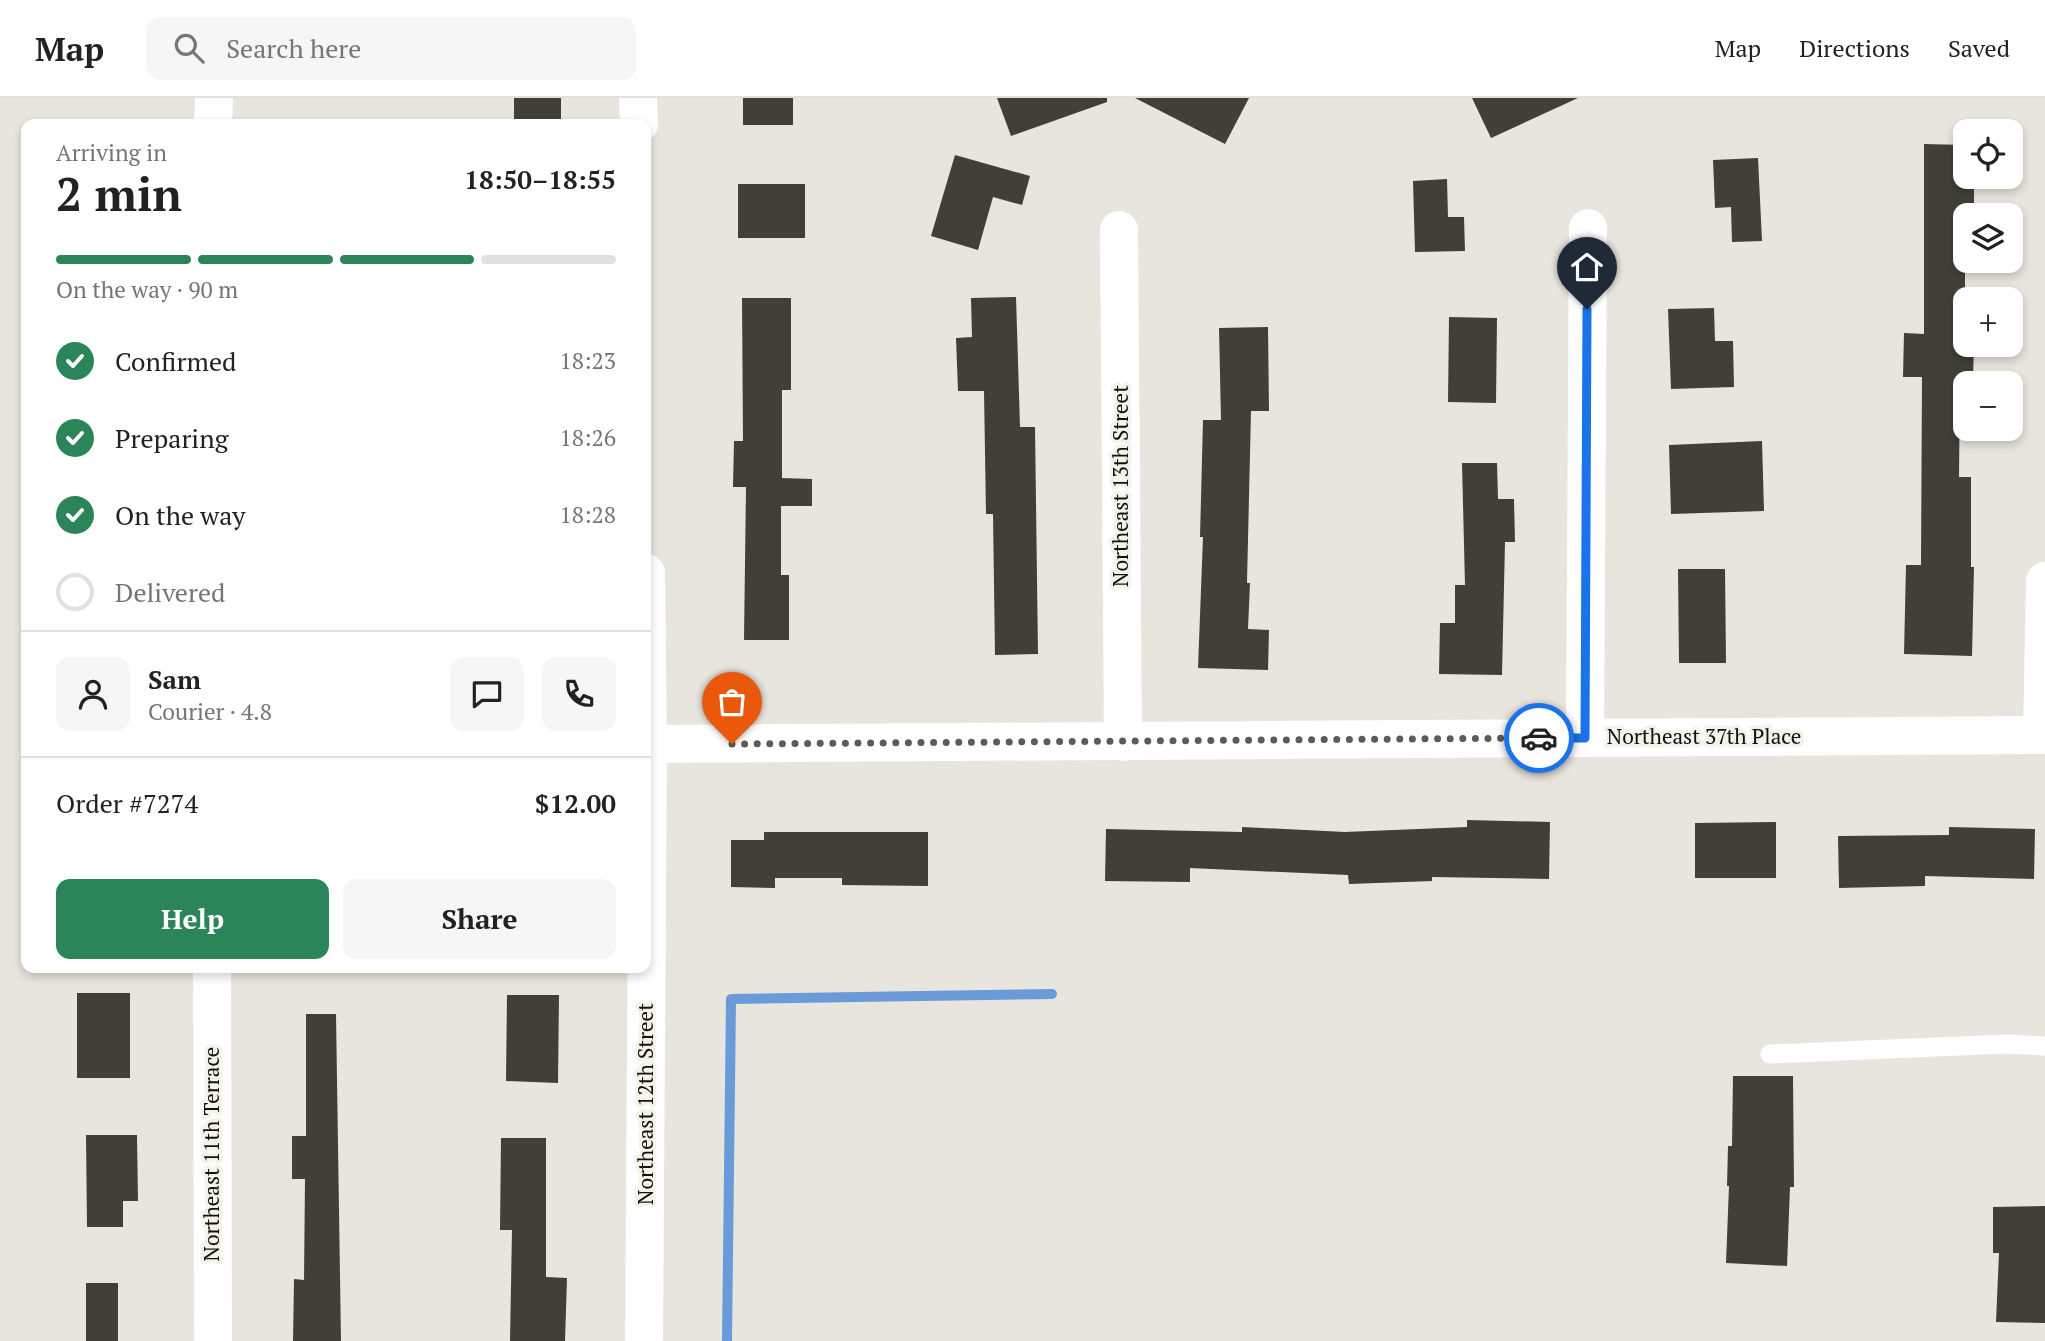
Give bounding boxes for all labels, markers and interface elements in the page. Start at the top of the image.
search box [146,17,636,80]
text: Map [35,27,104,70]
icon: search [170,29,208,67]
text: Search here [226,31,361,65]
text: Map [1715,32,1761,64]
text: Directions [1799,32,1910,64]
text: Saved [1948,32,2010,64]
map controls [1953,119,2023,441]
button: locate [1953,119,2023,189]
text: Arriving in [56,137,167,168]
text: 18:50–18:55 [464,162,616,196]
text: 2 min [56,163,182,224]
button: layers [1953,203,2023,273]
pin [1557,237,1617,309]
icon: home [1568,248,1606,286]
text: On the way · 90 m [56,274,238,305]
button: + [1953,287,2023,357]
icon: check [56,342,94,380]
text: Confirmed [115,344,236,378]
text: 18:23 [559,345,616,376]
button: − [1953,371,2023,441]
street label: Northeast 13th Street [1106,385,1134,587]
icon: check [56,419,94,457]
text: Preparing [115,421,228,455]
text: 18:26 [559,422,616,453]
icon: check [56,496,94,534]
text: On the way [115,498,246,532]
text: 18:28 [559,499,616,530]
text: Delivered [115,575,225,609]
button: person [56,657,130,731]
button: chat [450,657,524,731]
button: phone [542,657,616,731]
text: Sam [148,662,201,696]
pin [702,672,762,744]
icon: bag [713,683,751,721]
text: Courier · 4.8 [148,696,272,727]
courier [1504,703,1574,773]
icon: car [1520,719,1558,757]
street label: Northeast 37th Place [1607,722,1801,750]
text: Order #7274 [56,786,198,820]
text: $12.00 [535,786,616,820]
button: Help [56,879,329,959]
button: Share [343,879,616,959]
street label: Northeast 12th Street [631,1003,659,1205]
street label: Northeast 11th Terrace [197,1047,225,1261]

